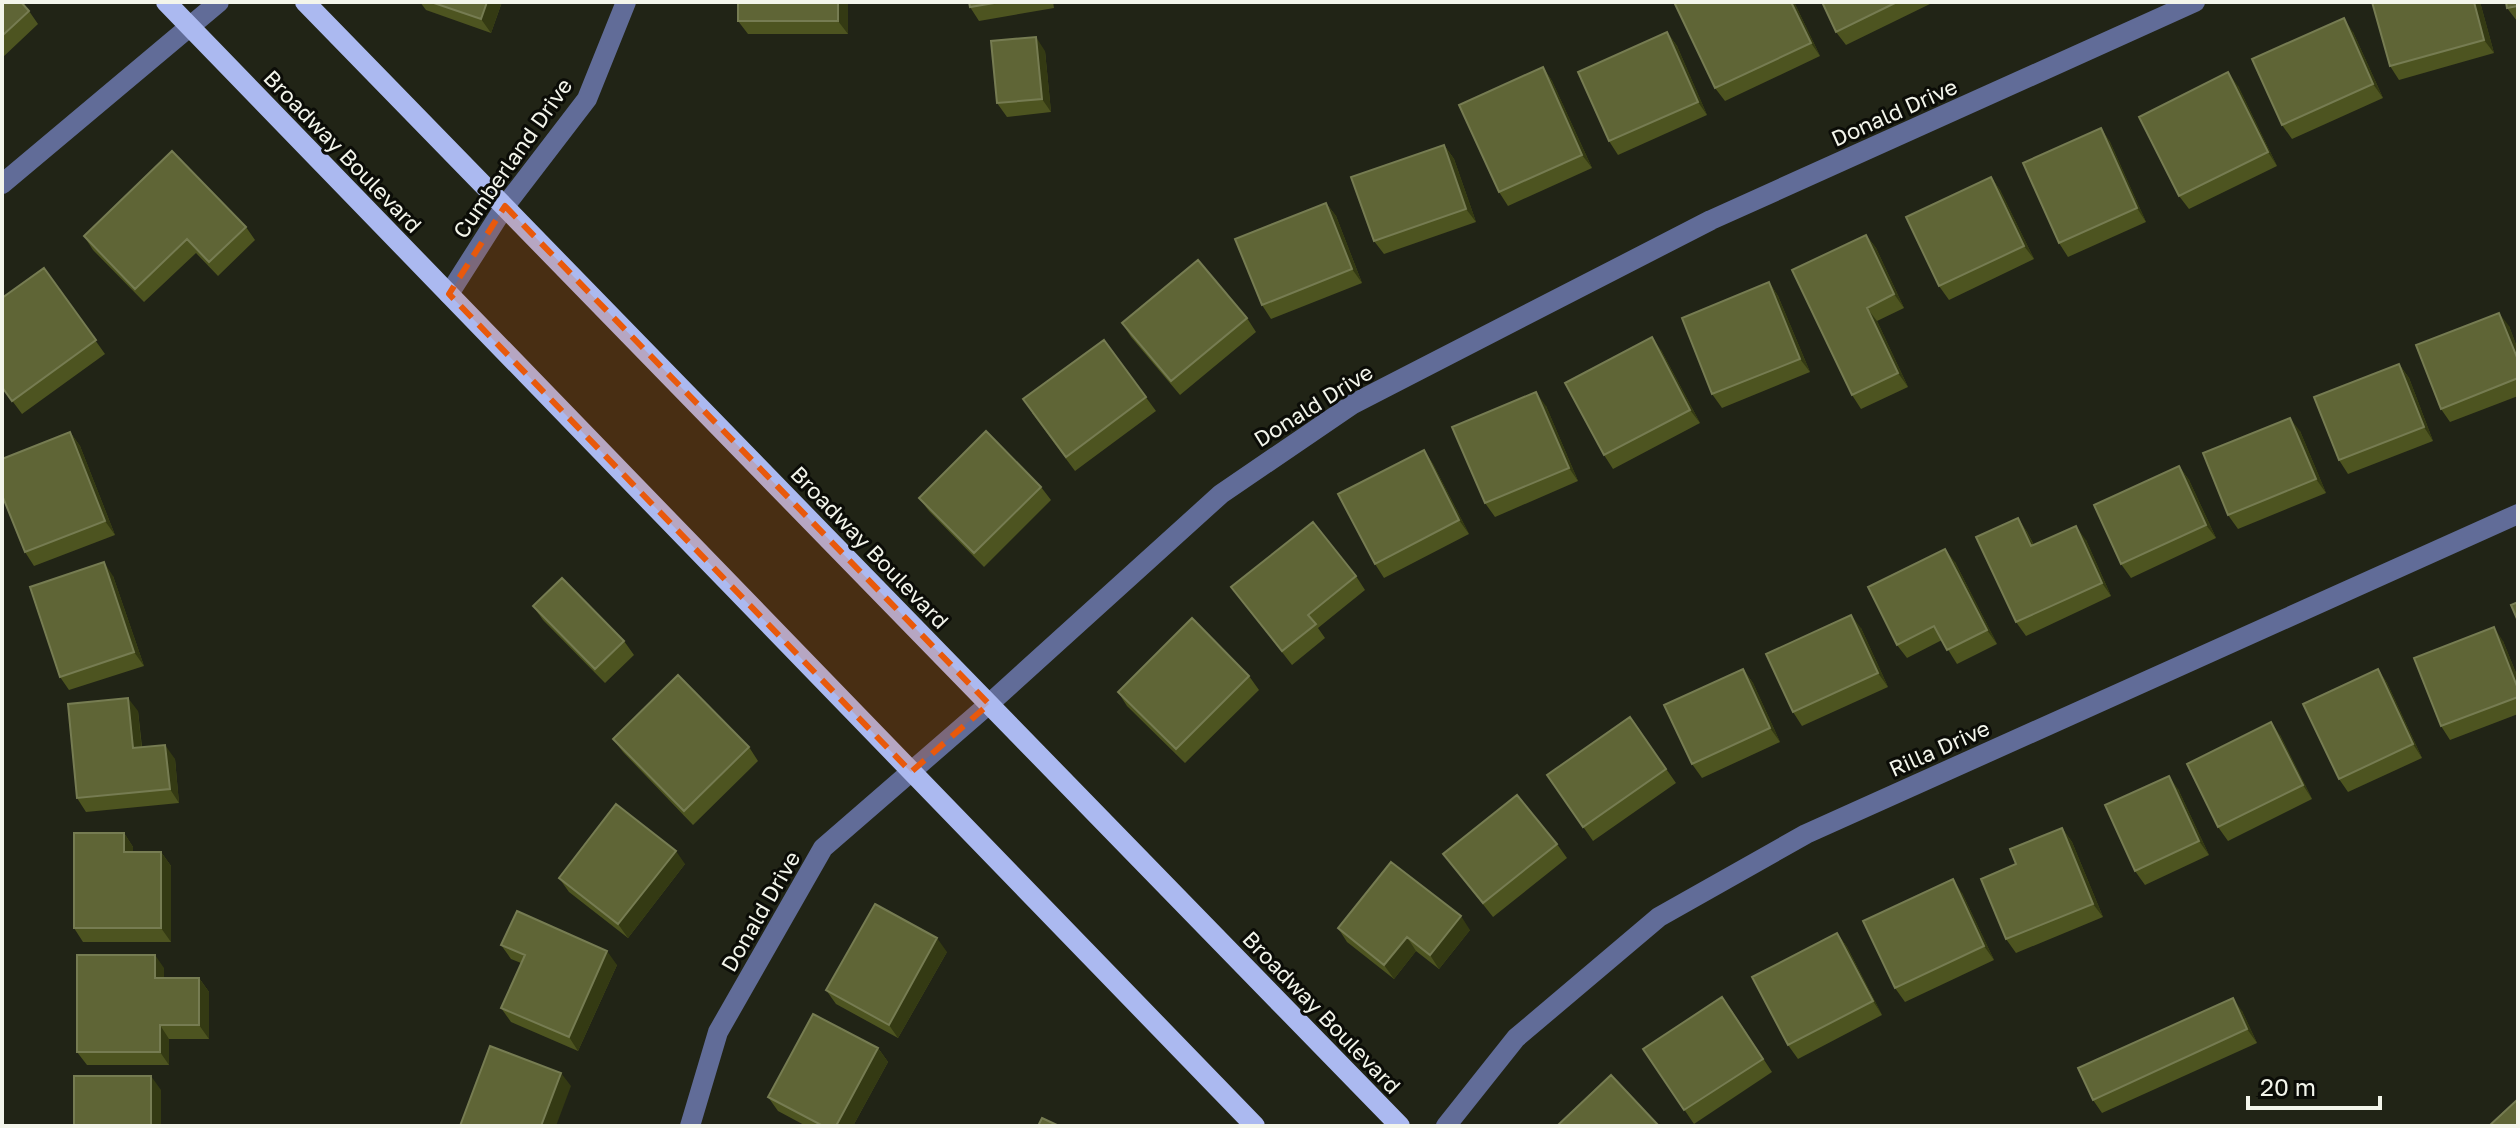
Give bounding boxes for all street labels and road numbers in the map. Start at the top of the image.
street label: Broadway Boulevard [258,64,428,238]
street label: Donald Drive [1827,72,1961,152]
street label: Cumberland Drive [447,73,577,243]
street label: Donald Drive [1249,358,1377,452]
street label: Broadway Boulevard [785,460,955,634]
street label: Rilla Drive [1884,714,1994,782]
street label: Donald Drive [715,846,805,976]
street label: Broadway Boulevard [1237,925,1407,1099]

